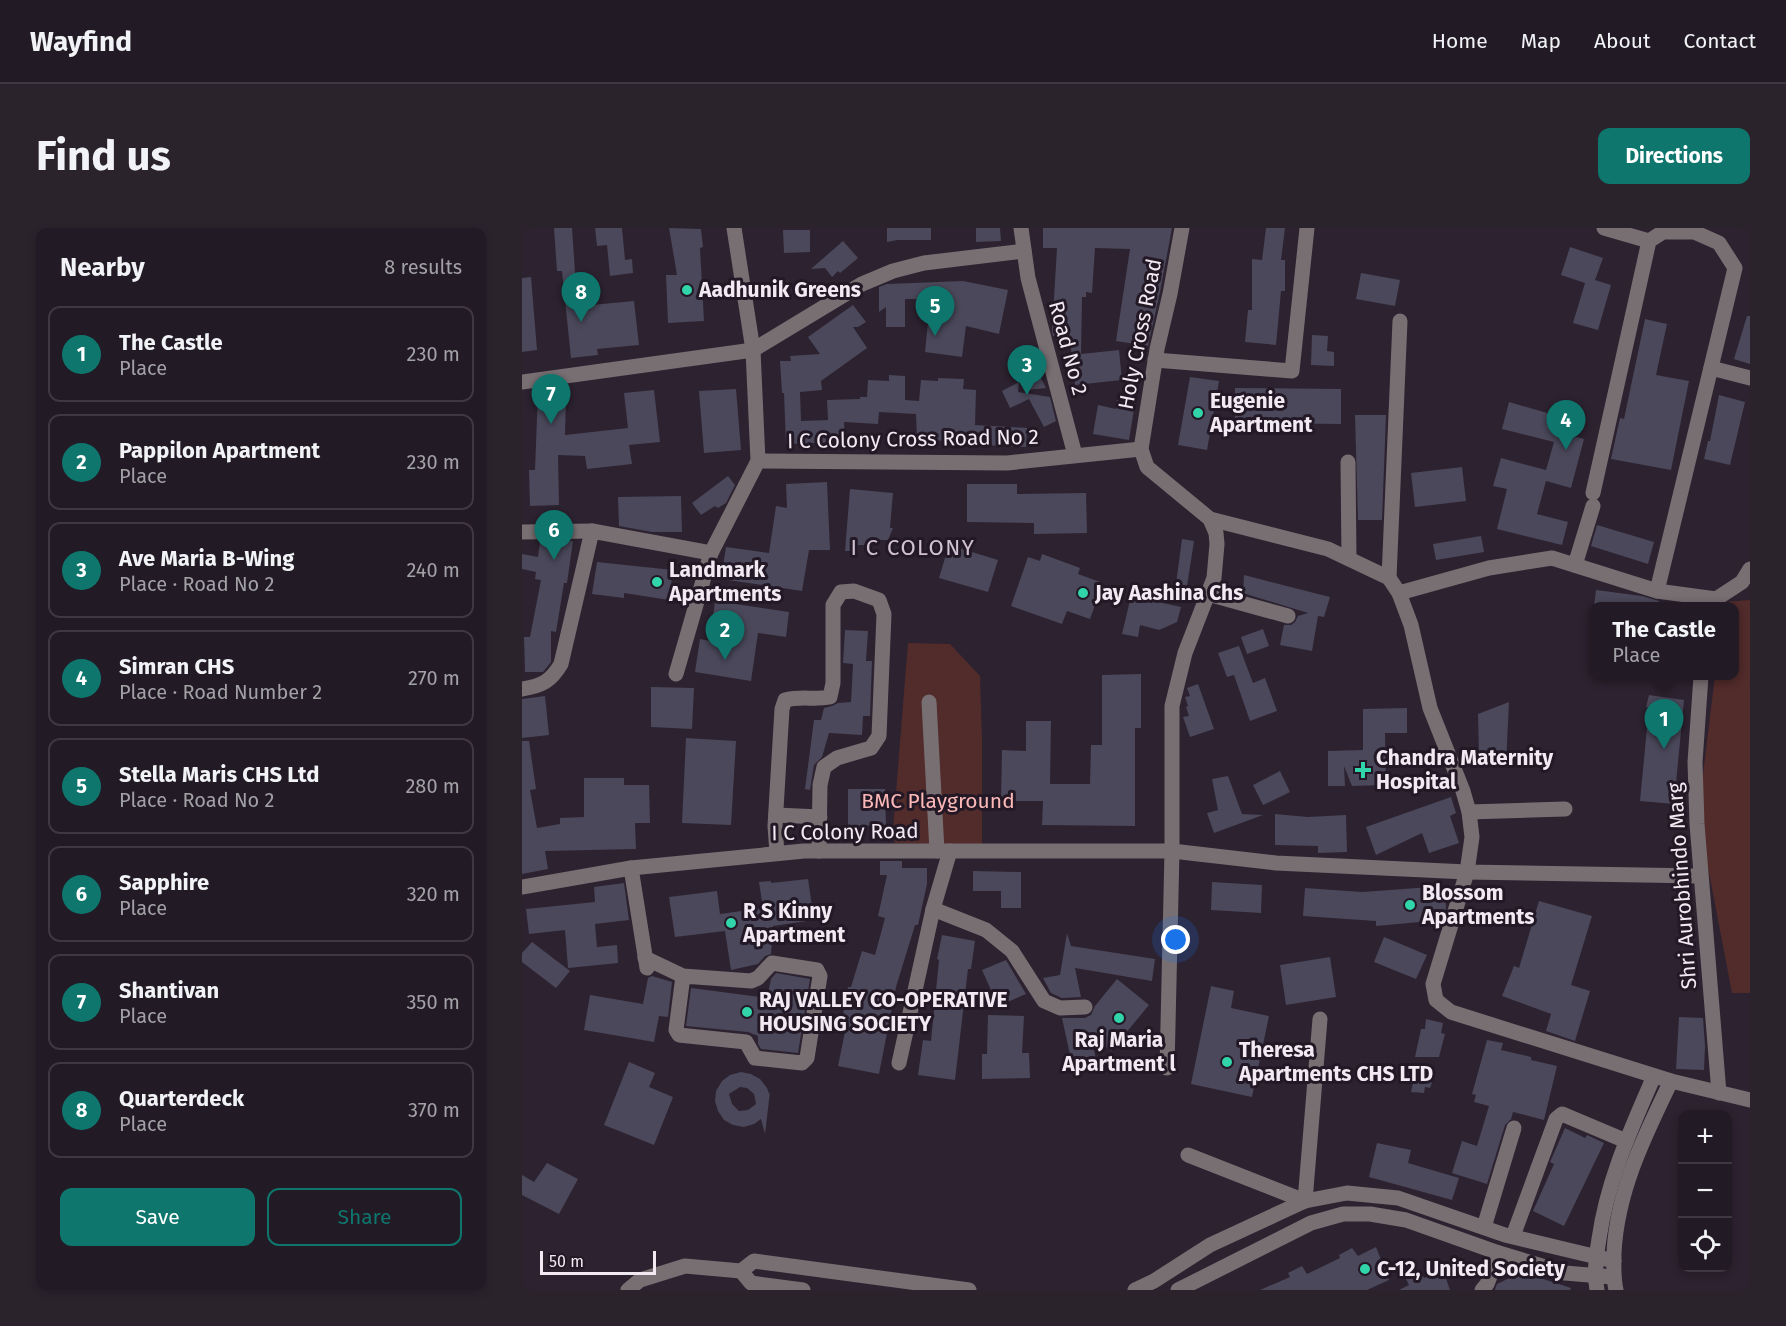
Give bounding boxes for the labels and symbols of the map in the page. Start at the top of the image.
street label: Holy Cross Road [1113,256,1167,412]
pin: 8 [562,272,600,322]
place label: Aadhunik Greens [698,277,861,303]
marker: Aadhunik Greens [680,283,694,297]
pin: 5 [916,286,954,336]
street label: Road No 2 [1043,298,1093,398]
pin: 3 [1008,346,1046,395]
pin: 7 [531,374,570,424]
place label: Eugenie Apartment [1209,388,1313,438]
pin: 4 [1546,400,1586,450]
marker: Eugenie Apartment [1191,406,1205,420]
street label: I C Colony Cross Road No 2 [787,424,1039,454]
pin: 6 [534,510,573,560]
district label: I C COLONY [851,534,975,561]
place label: Landmark Apartments [668,557,781,607]
marker: Landmark Apartments [650,575,664,589]
place label: Jay Aashina Chs [1094,580,1243,606]
marker: Jay Aashina Chs [1076,586,1090,600]
pin: 2 [706,610,744,660]
pin: 1 [1644,700,1684,749]
place label: Chandra Maternity Hospital [1376,745,1553,795]
marker: Chandra Maternity Hospital [1354,761,1372,779]
street label: Shri Aurobhindo Marg [1662,782,1702,990]
park label: BMC Playground [861,788,1015,814]
street label: I C Colony Road [771,818,919,846]
place label: Blossom Apartments [1421,880,1534,930]
place label: R S Kinny Apartment [742,898,846,948]
marker: Blossom Apartments [1403,898,1417,912]
marker: R S Kinny Apartment [724,916,738,930]
your location [1161,925,1190,954]
place label: RAJ VALLEY CO-OPERATIVE HOUSING SOCIETY [759,987,1008,1037]
marker: RAJ VALLEY CO-OPERATIVE HOUSING SOCIETY [740,1005,754,1019]
marker: Raj Maria Apartment l [1112,1011,1126,1025]
place label: Raj Maria Apartment l [1061,1027,1177,1077]
place label: Theresa Apartments CHS LTD [1238,1037,1433,1087]
marker: Theresa Apartments CHS LTD [1220,1055,1234,1069]
scale bar [540,1248,656,1276]
place label: C-12, United Society [1377,1256,1565,1282]
marker: C-12, United Society [1358,1262,1372,1276]

